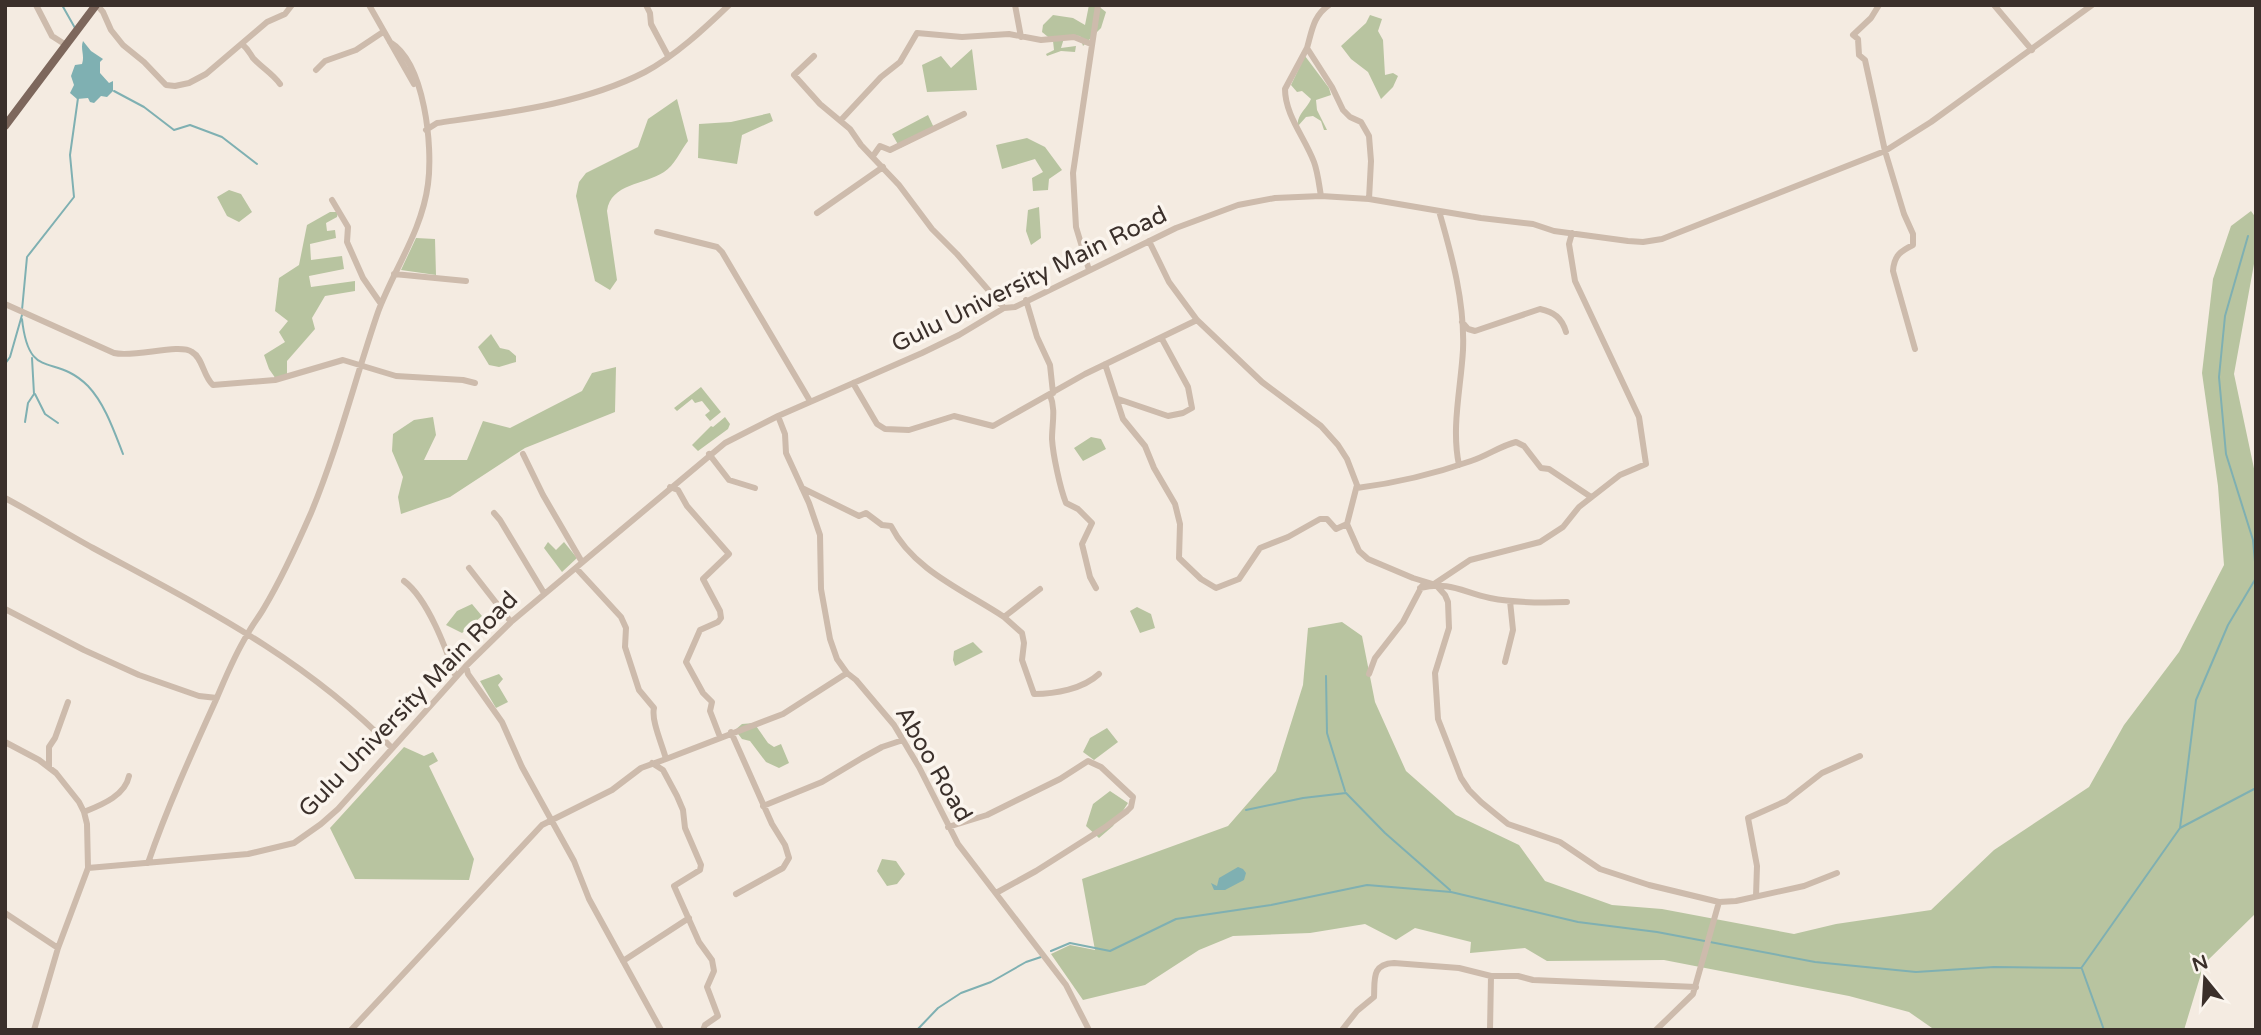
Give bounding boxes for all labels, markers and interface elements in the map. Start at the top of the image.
street label: Gulu University Main Road [887,200,1172,359]
street label: Gulu University Main Road [293,585,524,823]
street label: Aboo Road [889,701,978,827]
north arrow [2170,944,2240,1014]
text: N [2189,951,2211,977]

